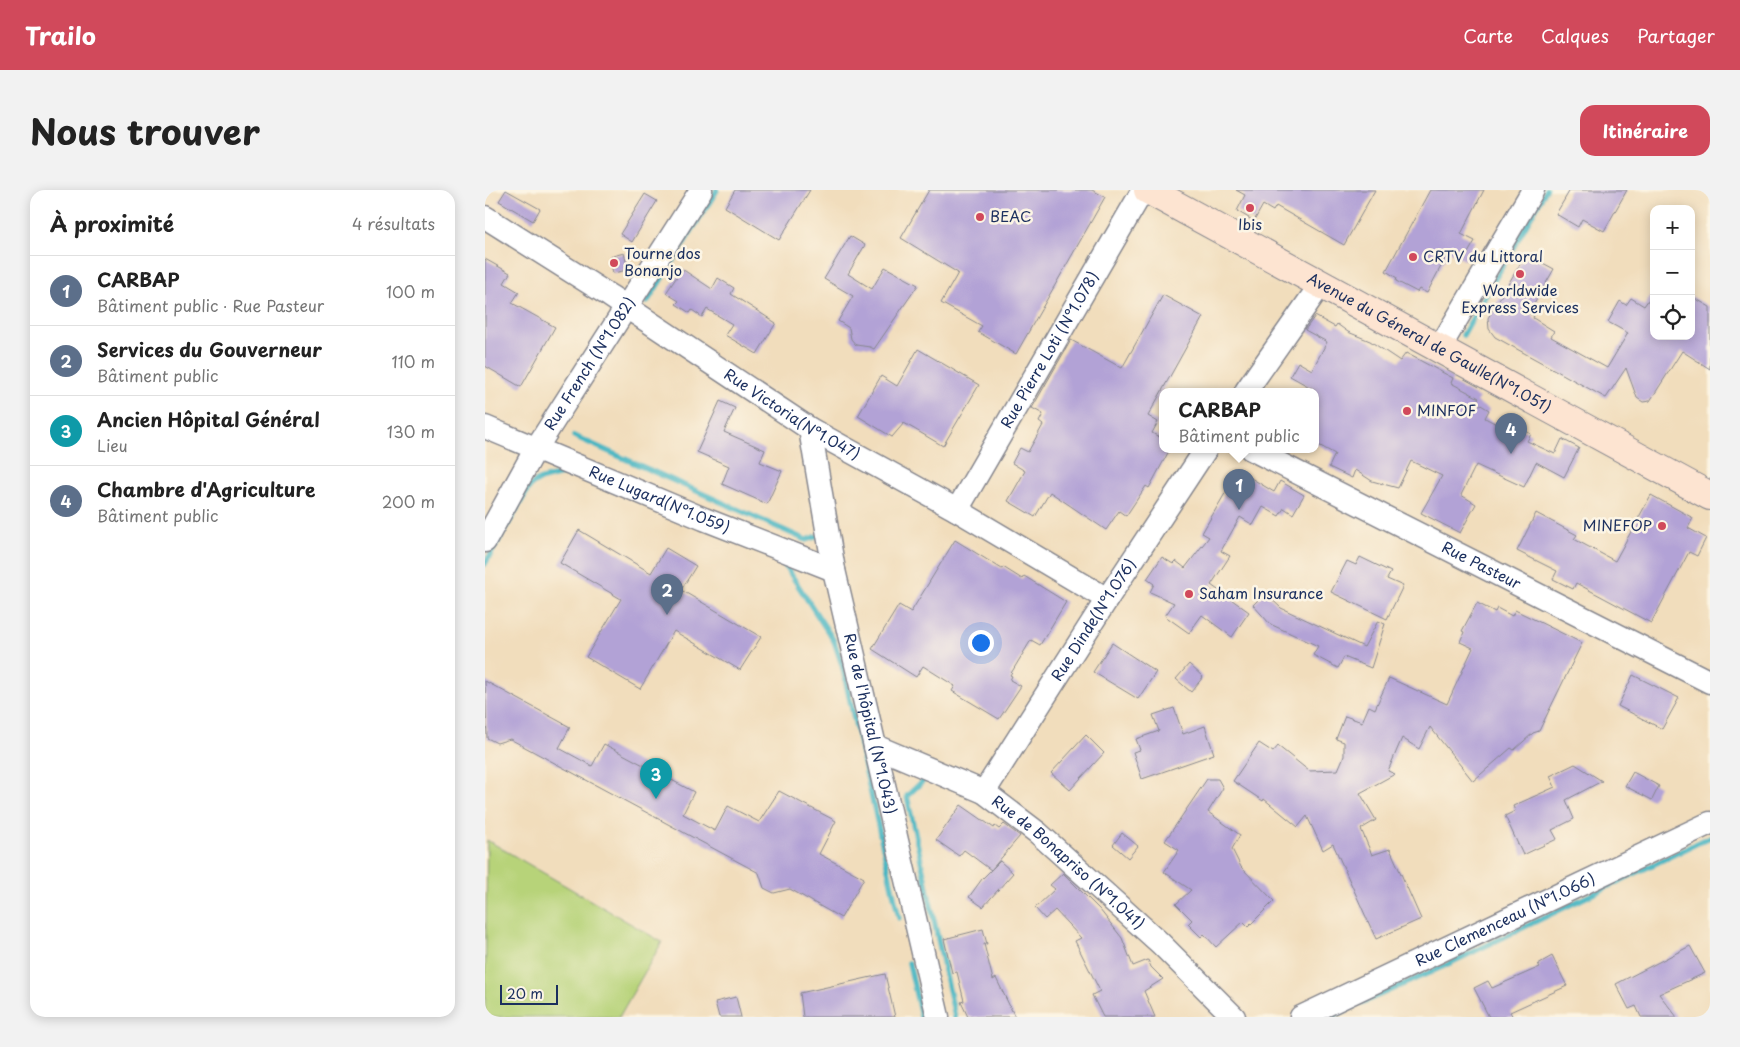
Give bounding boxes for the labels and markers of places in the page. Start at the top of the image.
marker: Ibis [1244,202,1256,214]
place label: BEAC [990,204,1031,227]
marker: BEAC [974,211,986,223]
place label: Ibis [1238,212,1262,235]
place label: Tourne dos Bonanjo [624,241,701,281]
place label: CRTV du Littoral [1423,244,1543,267]
marker: CRTV du Littoral [1407,251,1419,263]
marker: Tourne dos Bonanjo [608,257,620,269]
marker: Worldwide Express Services [1514,268,1526,280]
place label: Worldwide Express Services [1461,278,1579,318]
place label: MINFOF [1417,398,1477,421]
marker: MINFOF [1401,405,1413,417]
pin: 4 [1495,413,1527,454]
pin: 1 [1223,469,1255,510]
place label: MINEFOP [1583,513,1652,536]
marker: MINEFOP [1656,520,1668,532]
pin: 2 [651,574,683,615]
place label: Saham Insurance [1199,581,1323,604]
marker: Saham Insurance [1183,588,1195,600]
pin: 3 [640,758,672,799]

